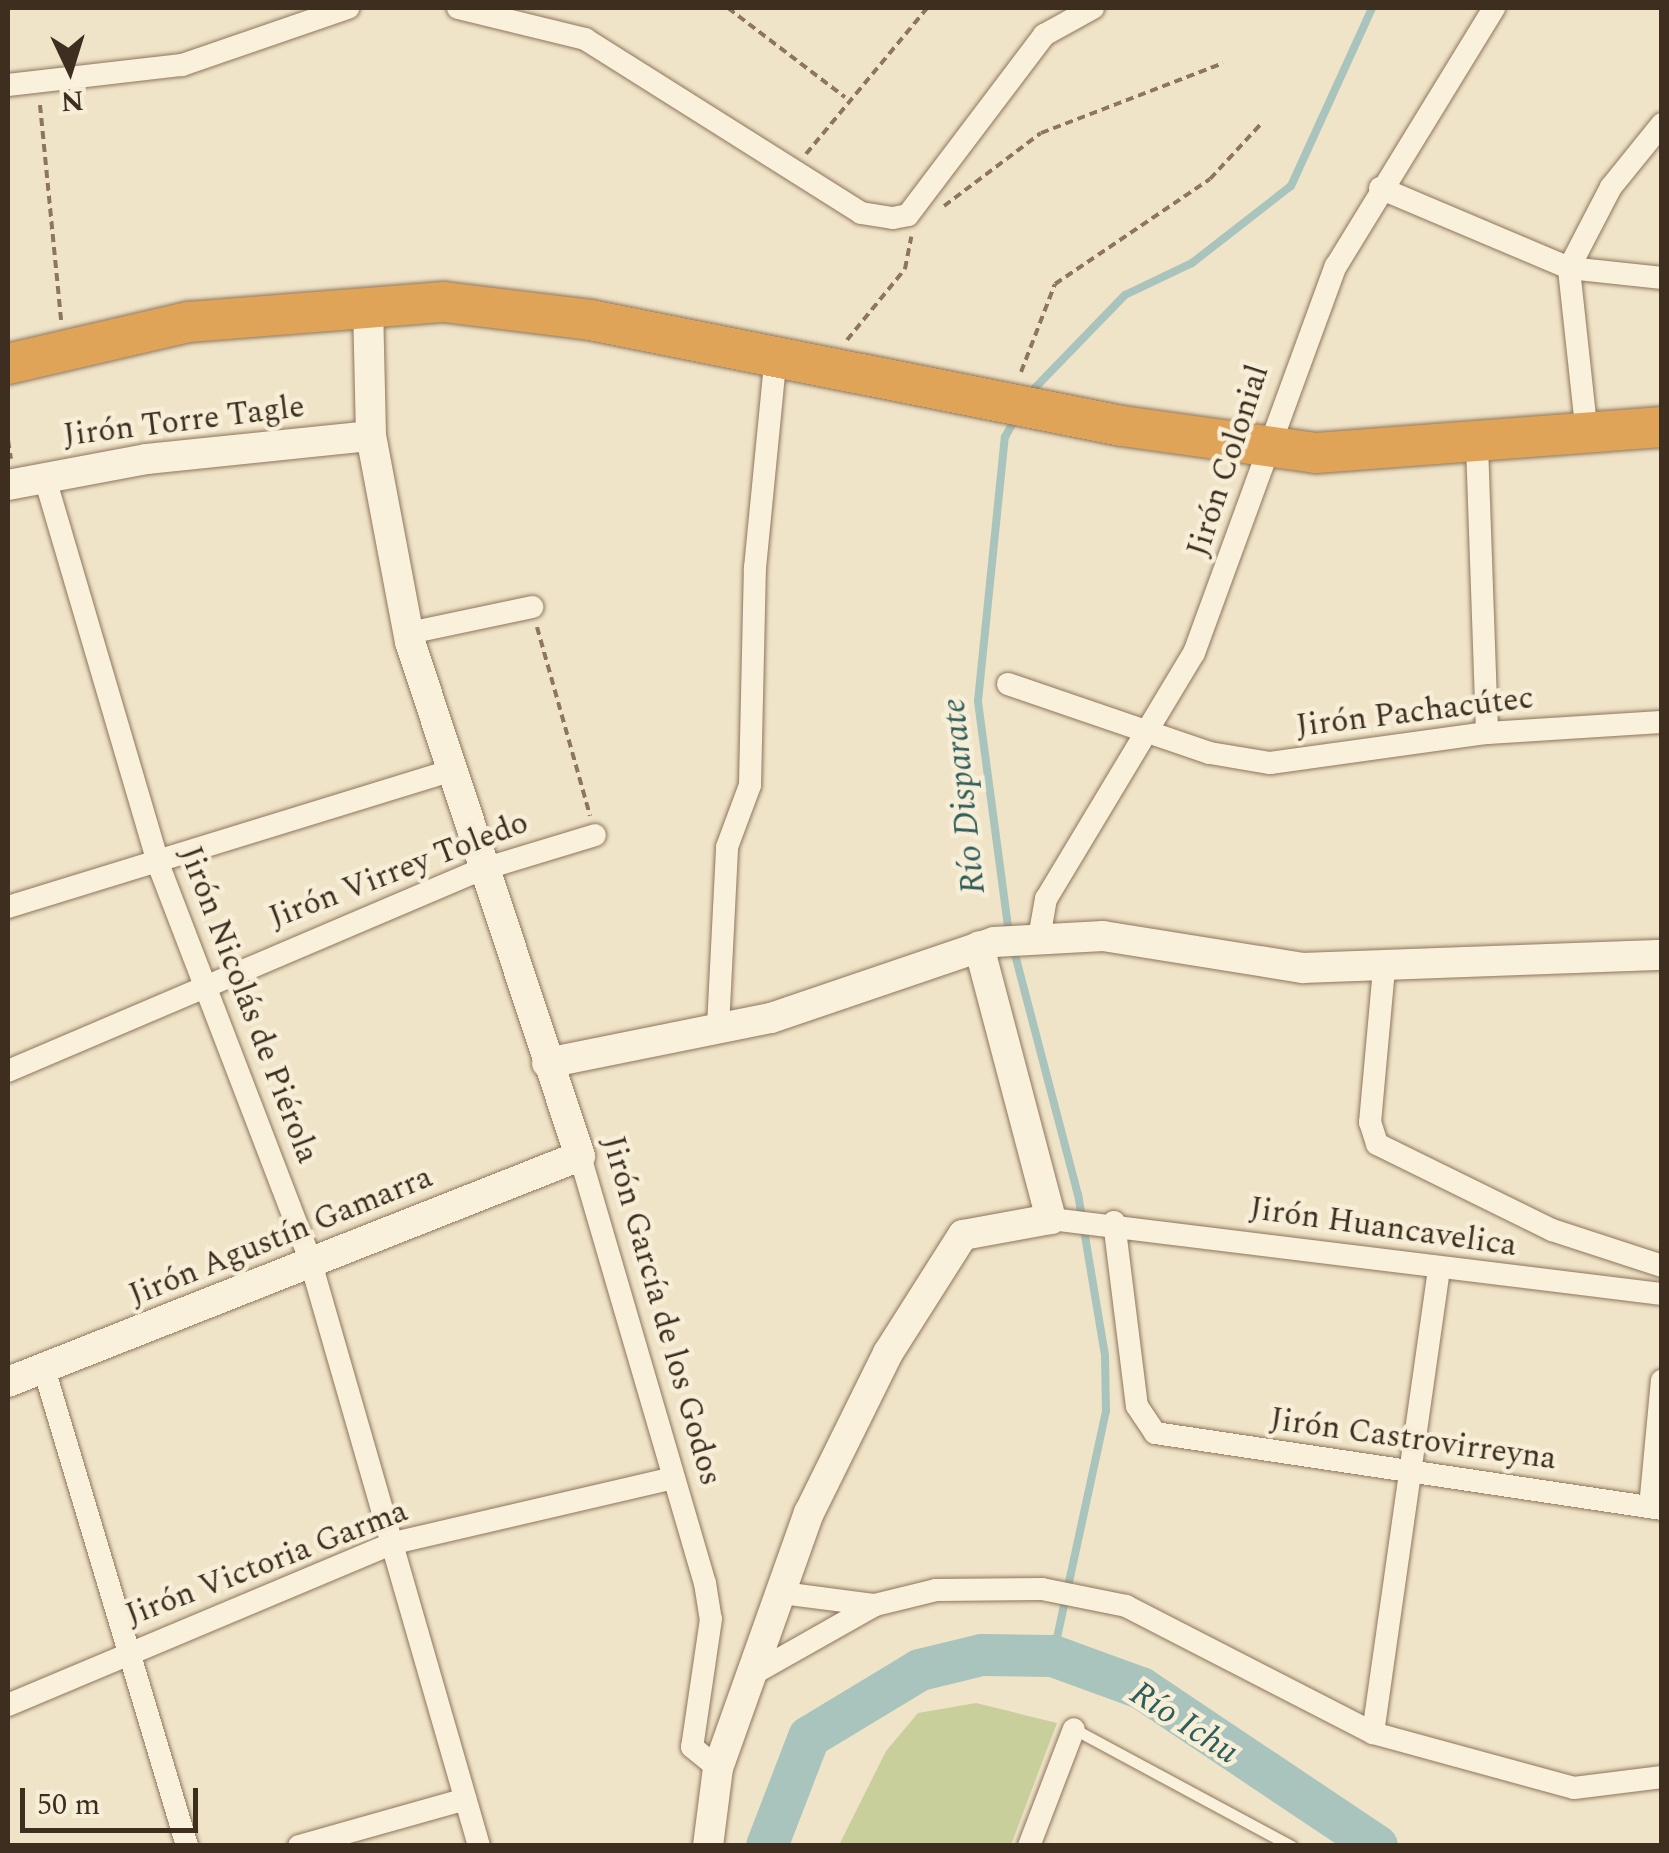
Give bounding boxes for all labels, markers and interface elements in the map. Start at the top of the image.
north arrow [20,20,120,120]
text: N [59,78,85,123]
street label: Jirón Colonial [1180,360,1278,562]
street label: Jirón Torre Tagle [61,388,307,456]
street label: Jirón Pachacútec [1294,679,1536,747]
water label: Río Disparate [933,696,995,896]
street label: Jirón Virrey Toledo [264,804,534,938]
street label: Jirón Nicolás de Piérola [170,841,326,1169]
street label: Jirón García de los Godos [593,1132,729,1490]
street label: Jirón Agustín Gamarra [124,1159,438,1315]
street label: Jirón Huancavelica [1247,1190,1519,1266]
street label: Jirón Castrovirreyna [1267,1401,1559,1479]
street label: Jirón Victoria Garma [121,1493,413,1635]
water label: Río Ichu [1122,1673,1246,1773]
scale bar [25,1768,202,1830]
text: 50 m [37,1782,100,1828]

